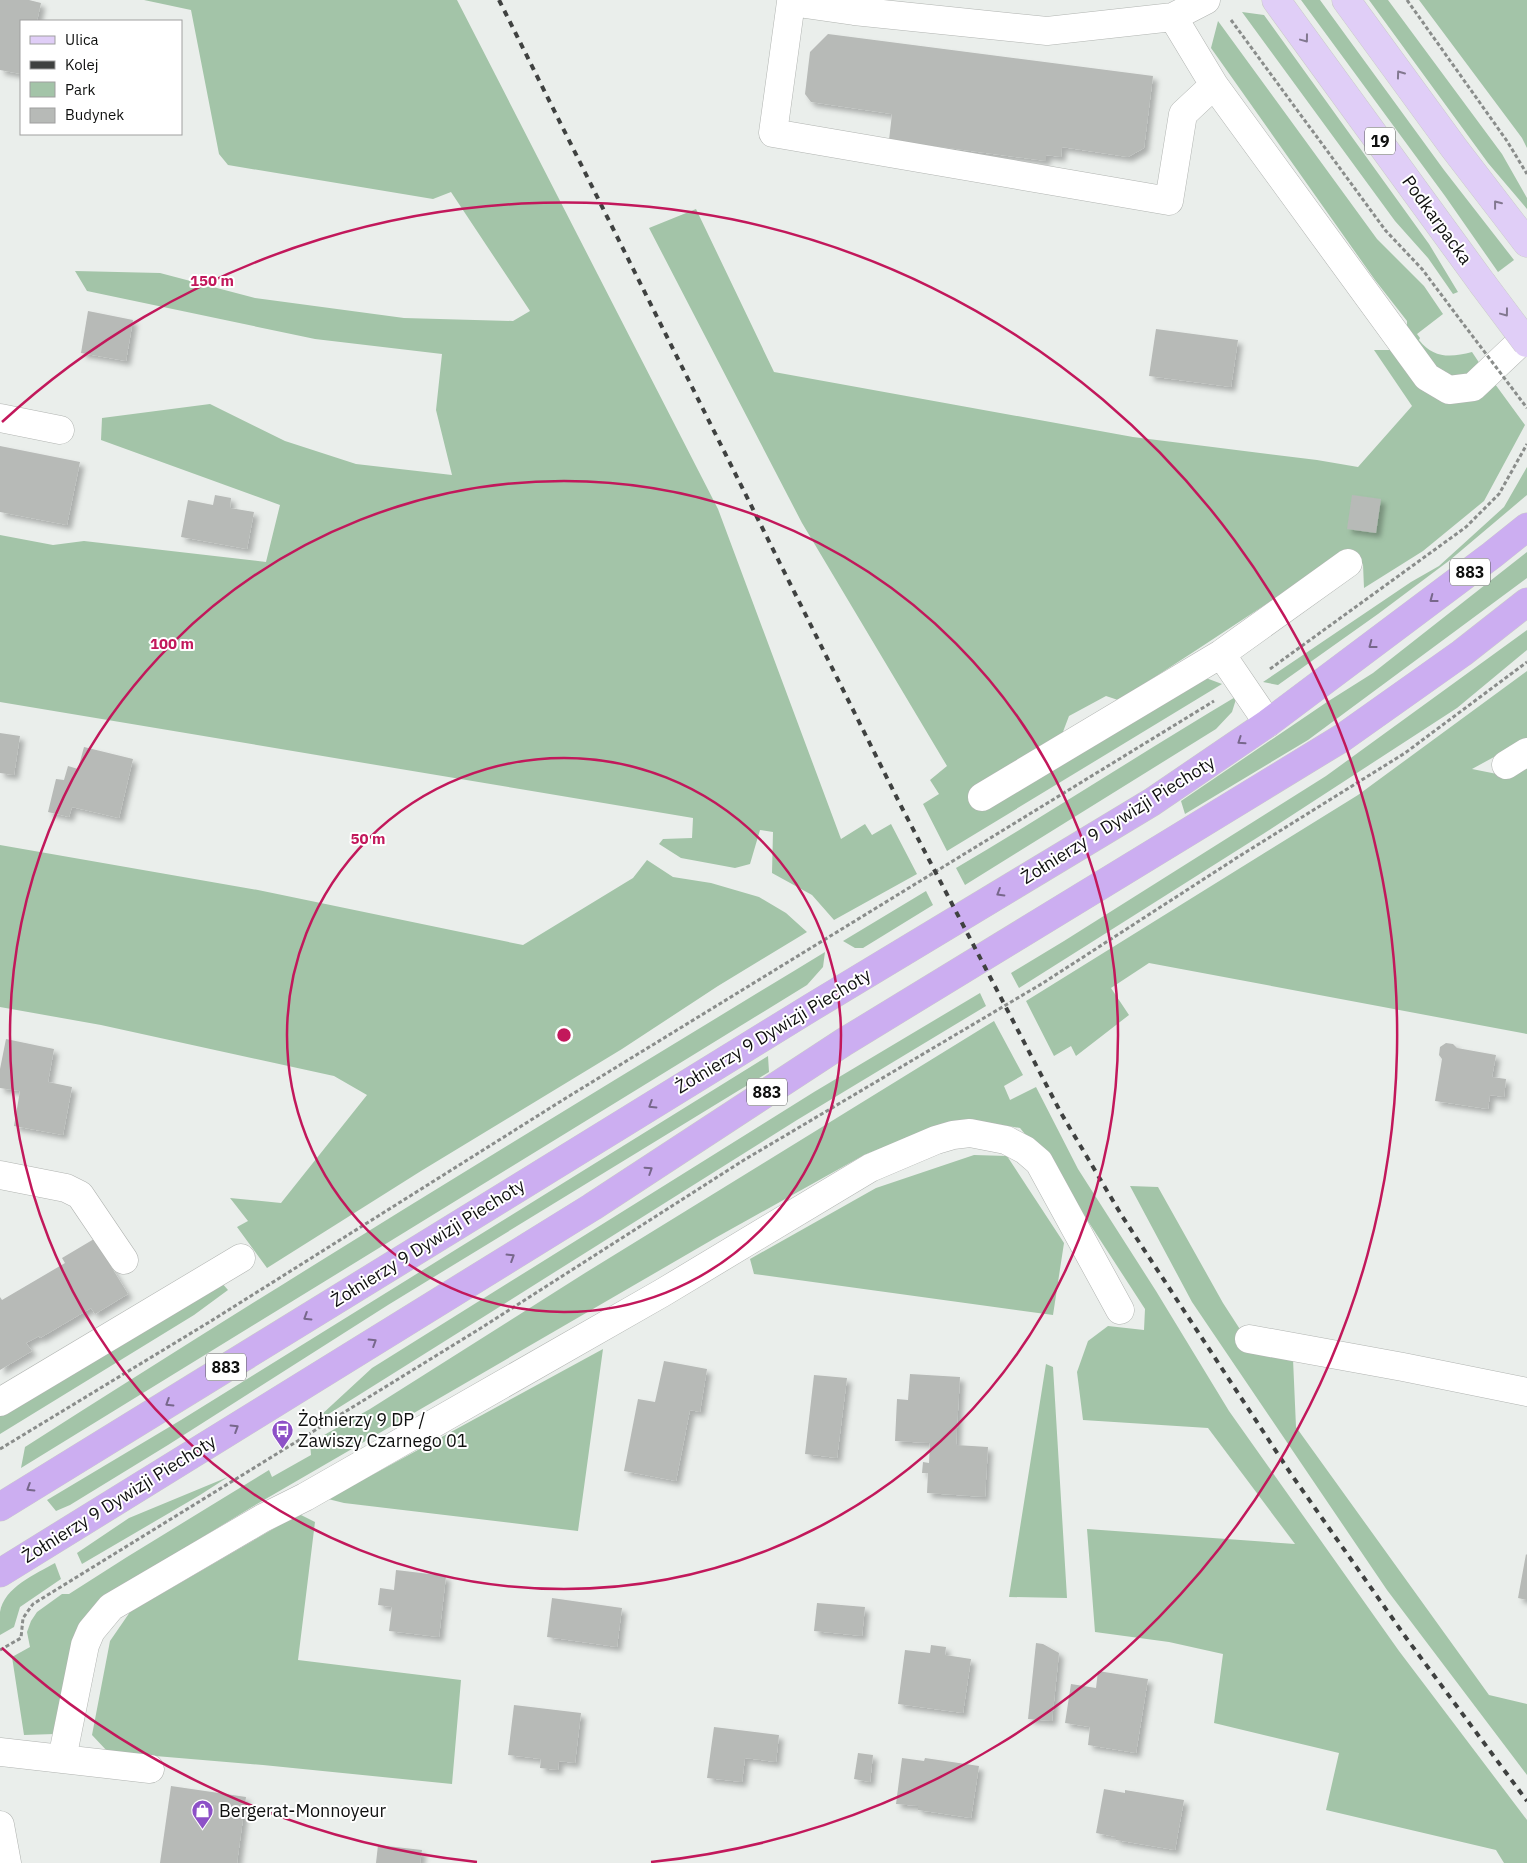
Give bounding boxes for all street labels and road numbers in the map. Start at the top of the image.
road number: 19 [1365,128,1395,154]
street label: Podkarpacka [1397,171,1478,269]
road number: 883 [1450,558,1490,586]
street label: Żołnierzy 9 Dywizji Piechoty [1017,750,1219,889]
street label: Żołnierzy 9 Dywizji Piechoty [671,963,875,1098]
road number: 883 [747,1078,787,1106]
street label: Żołnierzy 9 Dywizji Piechoty [327,1173,529,1312]
road number: 883 [206,1354,246,1380]
street label: Żołnierzy 9 Dywizji Piechoty [18,1429,220,1568]

